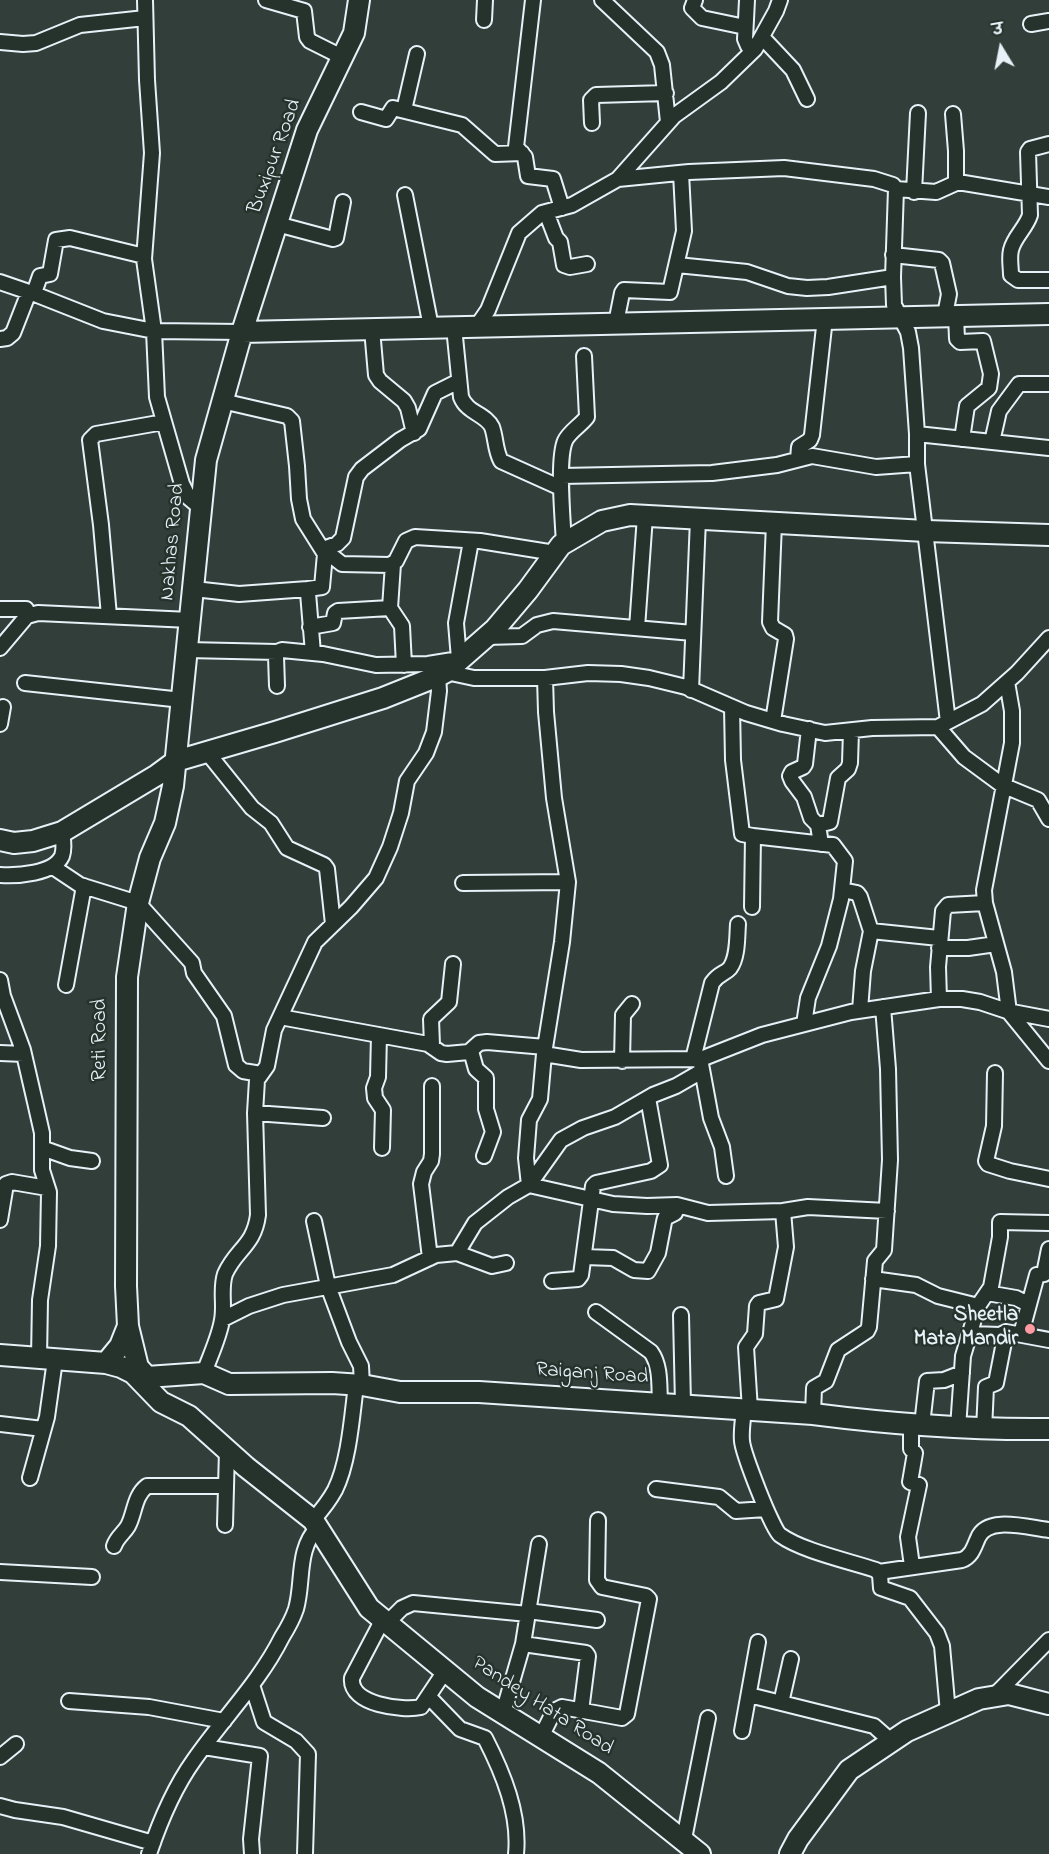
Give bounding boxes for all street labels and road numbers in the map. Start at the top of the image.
street label: Buxipur Road [244,96,308,218]
street label: Nakhas Road [156,482,192,602]
street label: Reti Road [89,999,115,1081]
street label: Raiganj Road [535,1358,649,1392]
street label: Pandey Hata Road [467,1652,617,1762]

